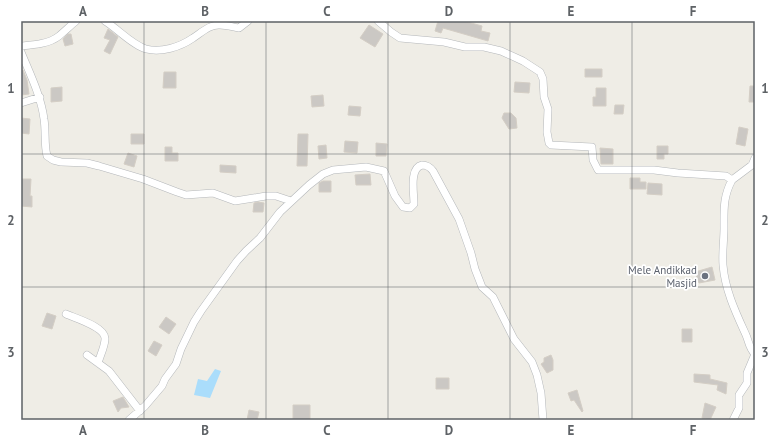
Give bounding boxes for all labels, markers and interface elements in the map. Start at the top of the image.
text: A [79,3,87,20]
text: B [201,3,209,20]
text: C [323,3,331,20]
text: D [445,3,453,20]
text: E [568,3,575,20]
text: F [690,3,697,20]
text: 1 [7,80,15,97]
text: 1 [761,80,769,97]
text: 2 [7,212,15,229]
text: 2 [761,212,769,229]
place label: Mele Andikkad Masjid [628,263,697,290]
marker: Mele Andikkad Masjid [700,271,710,281]
text: 3 [7,344,15,361]
text: 3 [761,344,769,361]
text: A [79,422,87,439]
text: B [201,422,209,439]
text: C [323,422,331,439]
text: D [445,422,453,439]
text: E [568,422,575,439]
text: F [690,422,697,439]

